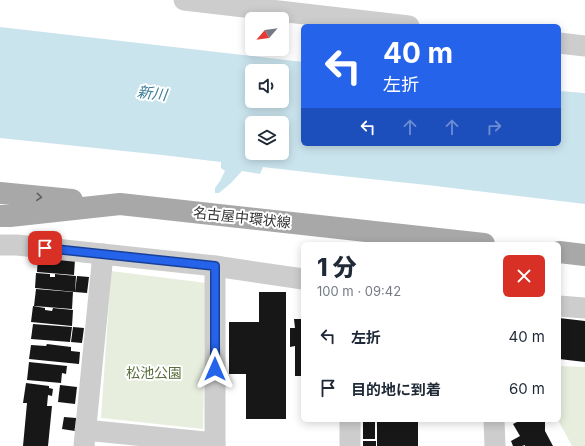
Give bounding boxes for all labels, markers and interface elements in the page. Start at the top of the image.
north arrow [245,12,289,56]
map controls [245,12,289,160]
text: 40 m [383,36,453,70]
icon: left [317,40,369,92]
button: sound [245,64,289,108]
text: 左折 [383,74,419,95]
water label: 新川 [136,82,170,105]
button: layers [245,116,289,160]
icon: left [357,116,379,138]
icon: ahead [399,116,421,138]
icon: ahead [441,116,463,138]
icon: right [483,116,505,138]
one-way arrow [36,192,42,201]
street label: 名古屋中環状線 [192,203,292,231]
pin [28,231,62,265]
icon: arrive [34,237,56,259]
text: 1 分 [317,253,357,282]
button: close [503,255,545,297]
text: 100 m · 09:42 [317,283,401,299]
icon: left [317,325,339,347]
text: 40 m [508,327,545,346]
text: 左折 [351,328,381,347]
position arrow [194,348,236,390]
park label: 松池公園 [126,364,182,381]
icon: arrive [317,377,339,399]
text: 60 m [509,379,545,398]
text: 目的地に到着 [351,380,441,399]

